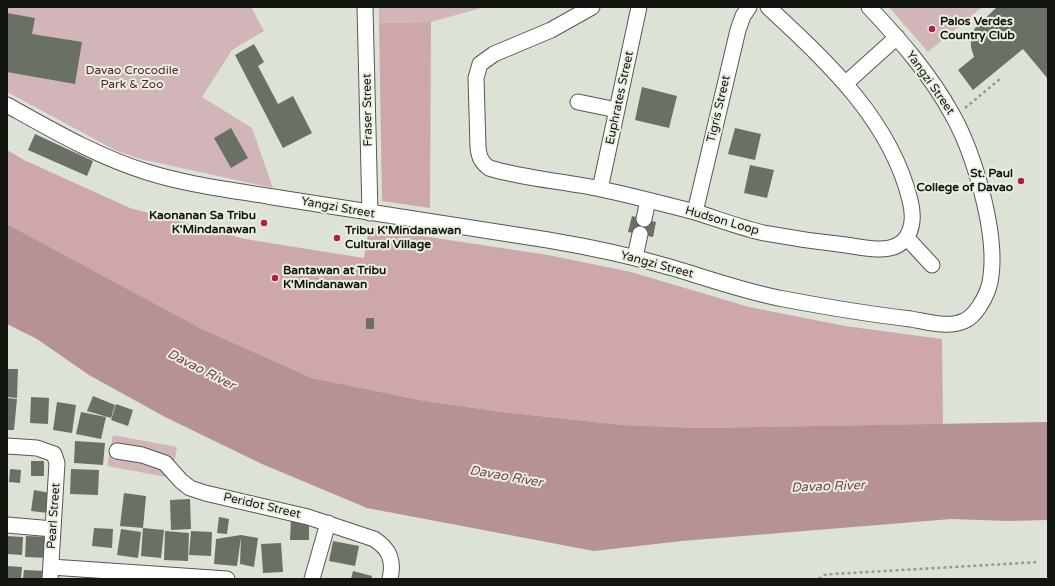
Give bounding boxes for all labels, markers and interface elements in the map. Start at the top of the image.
place label: Palos Verdes Country Club [940,15,1015,43]
marker: Palos Verdes Country Club [927,24,937,34]
street label: Yangzi Street [903,48,957,118]
street label: Euphrates Street [603,50,637,146]
park label: Davao Crocodile Park & Zoo [86,64,178,92]
street label: Fraser Street [360,73,376,147]
street label: Tigris Street [704,74,734,144]
place label: St. Paul College of Davao [917,167,1013,195]
marker: St. Paul College of Davao [1016,176,1026,186]
street label: Yangzi Street [300,194,376,222]
street label: Hudson Loop [683,204,761,238]
place label: Kaonanan Sa Tribu K'Mindanawan [149,209,256,237]
marker: Kaonanan Sa Tribu K'Mindanawan [259,218,269,228]
place label: Tribu K'Mindanawan Cultural Village [345,224,461,252]
marker: Tribu K'Mindanawan Cultural Village [332,233,342,243]
street label: Yangzi Street [619,248,695,282]
place label: Bantawan at Tribu K'Mindanawan [283,264,386,292]
marker: Bantawan at Tribu K'Mindanawan [270,273,280,283]
water label: Davao River [165,346,237,394]
water label: Davao River [468,463,544,491]
water label: Davao River [791,478,865,496]
street label: Pearl Street [45,482,63,550]
street label: Peridot Street [222,490,302,522]

